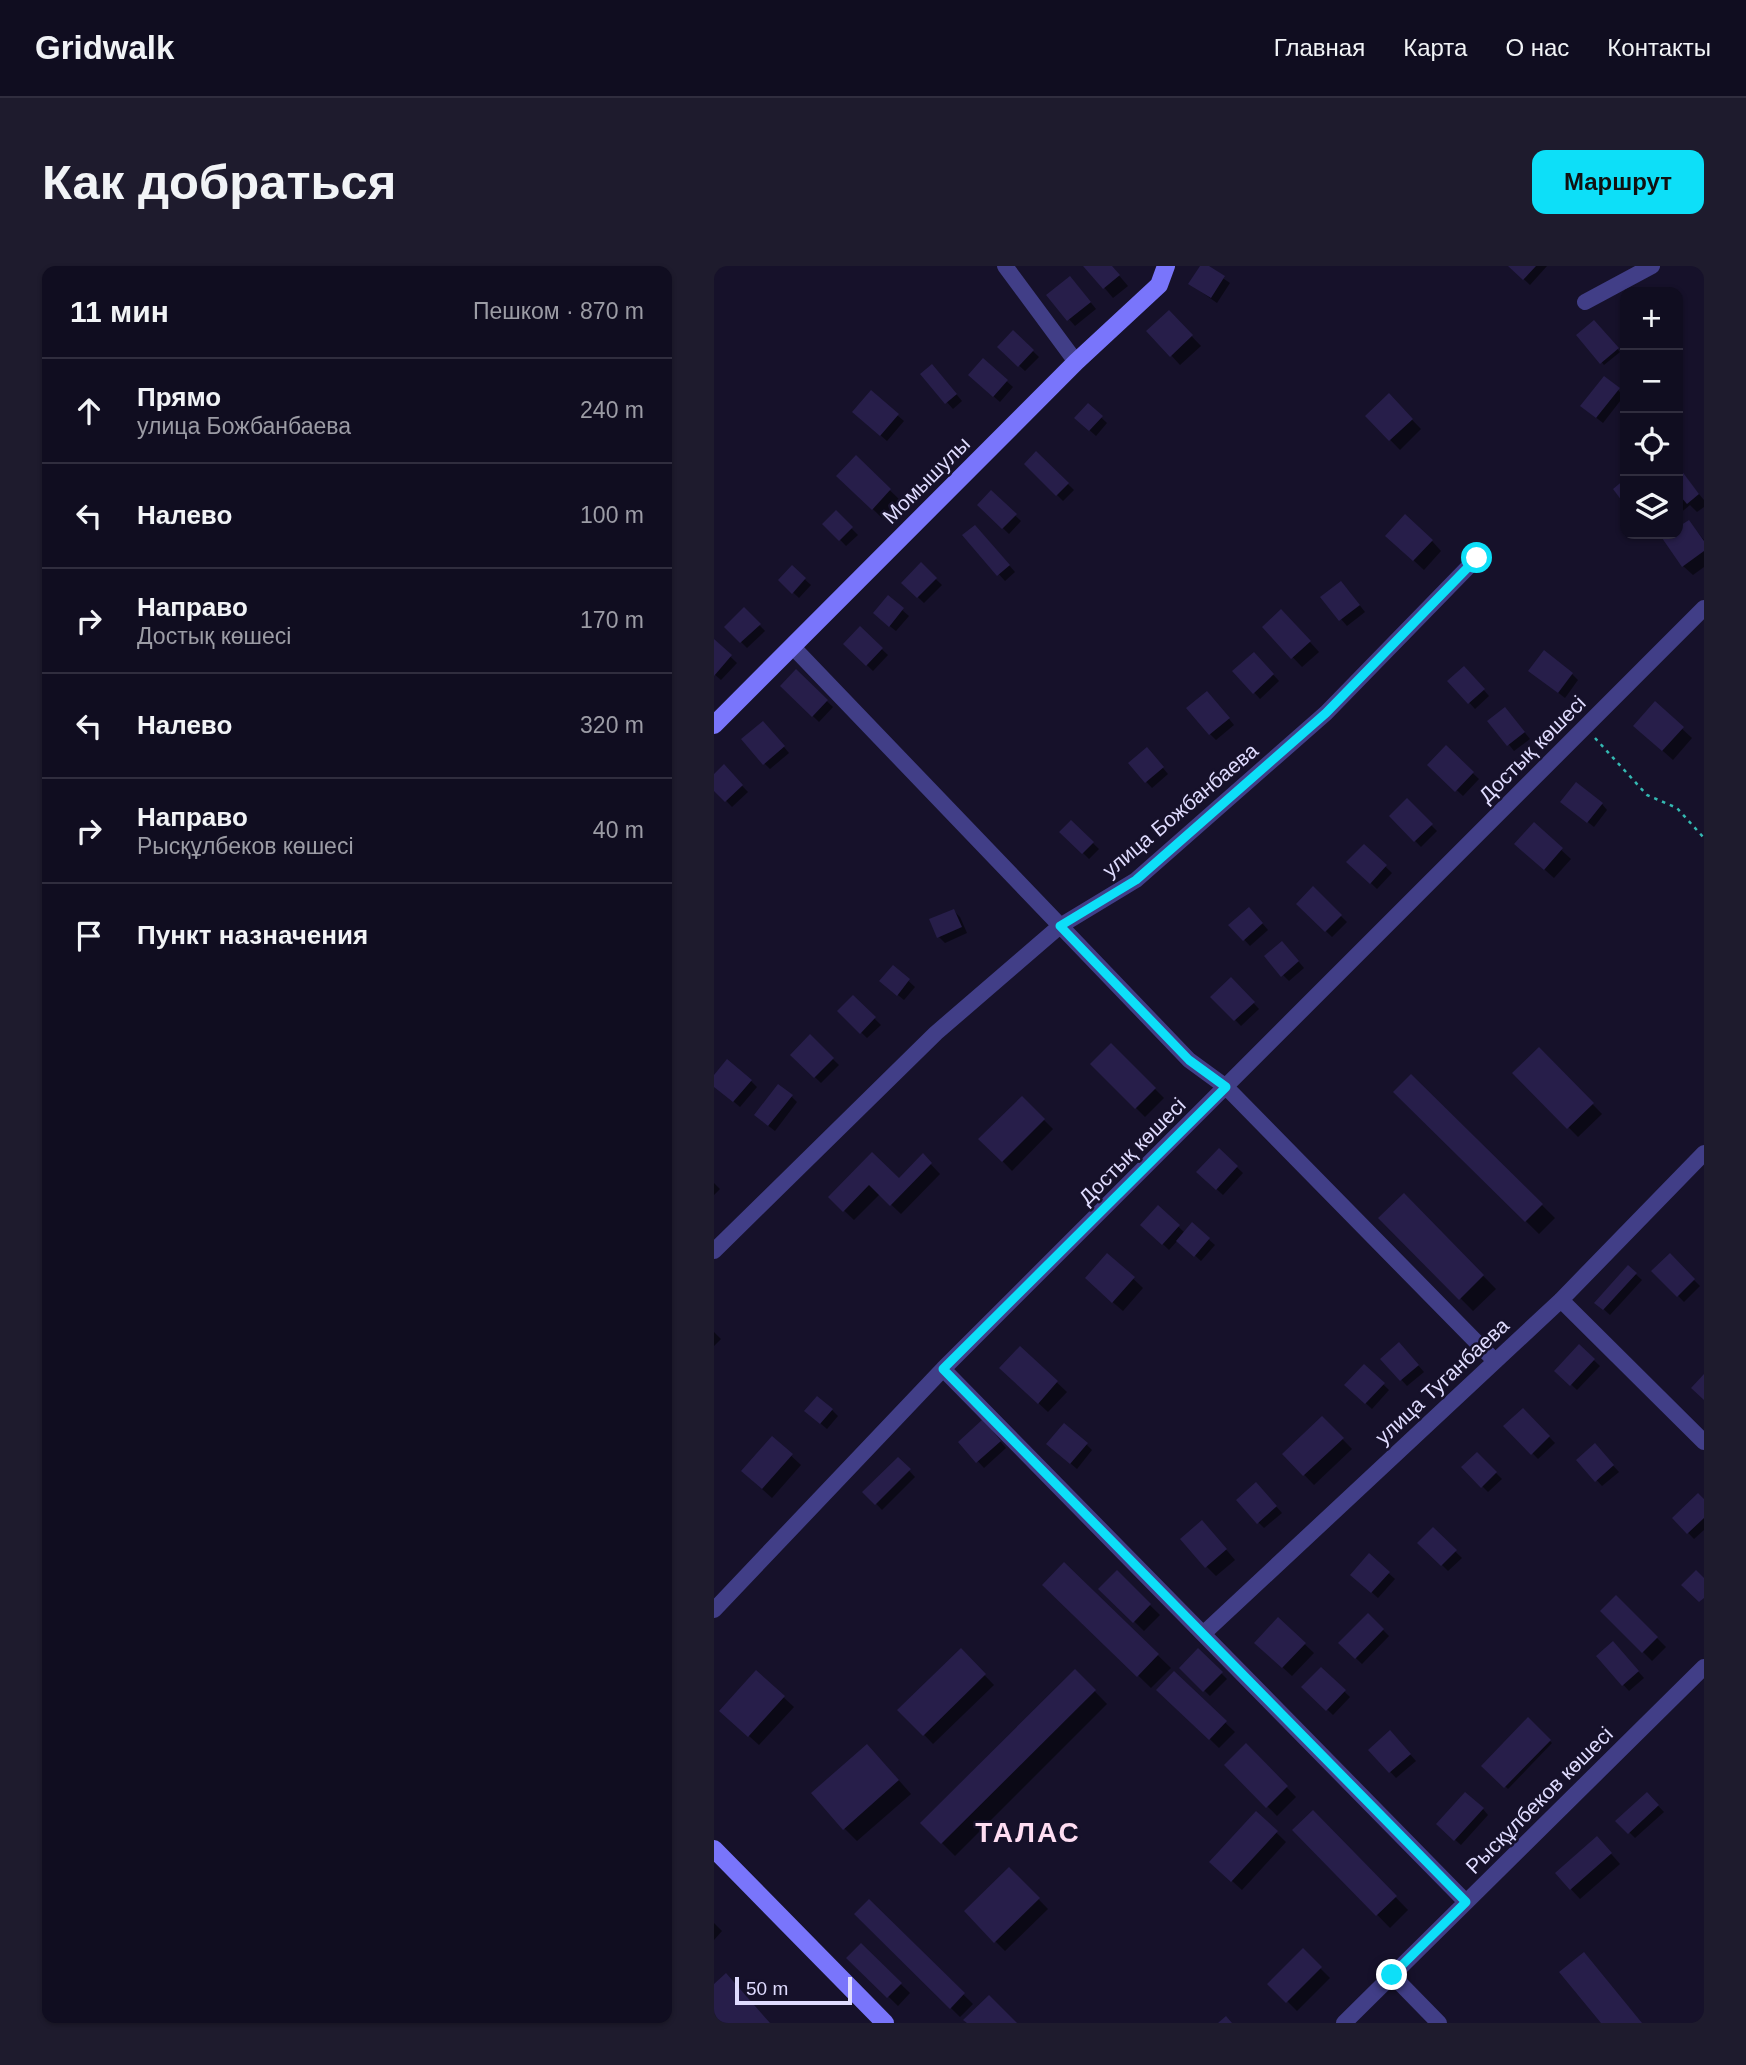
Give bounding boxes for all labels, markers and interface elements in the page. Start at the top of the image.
text: Gridwalk [35,29,174,66]
text: Главная [1274,34,1365,61]
text: Карта [1403,34,1467,61]
text: О нас [1505,34,1569,61]
text: Контакты [1607,34,1711,61]
button: Маршрут [1532,150,1704,214]
text: Как добраться [42,155,396,209]
map controls [1620,287,1683,539]
button: + [1620,287,1683,350]
text: 11 мин [70,295,169,328]
text: Пешком · 870 m [473,298,644,324]
button: − [1620,350,1683,413]
text: Прямо [137,382,221,412]
icon: ahead [70,392,108,430]
text: 240 m [580,397,644,423]
text: улица Божбанбаева [137,413,351,439]
button: locate [1620,413,1683,476]
street label: Момышулы [878,432,974,528]
button: layers [1620,476,1683,539]
icon: left [70,497,108,535]
text: Налево [137,500,232,530]
text: 100 m [580,502,644,528]
route start [1461,542,1492,573]
text: Направо [137,592,248,622]
icon: right [70,602,108,640]
text: 170 m [580,607,644,633]
text: Достық көшесі [137,623,291,649]
street label: Достық көшесі [1474,691,1590,807]
icon: left [70,707,108,745]
text: Налево [137,710,232,740]
text: 320 m [580,712,644,738]
street label: улица Божбанбаева [1098,738,1262,882]
text: Направо [137,802,248,832]
icon: right [70,812,108,850]
text: 40 m [593,817,644,843]
text: Рысқұлбеков көшесі [137,833,354,859]
icon: arrive [70,917,108,955]
text: Пункт назначения [137,920,368,950]
street label: Достық көшесі [1074,1093,1190,1209]
street label: улица Туганбаева [1371,1313,1514,1449]
street label: Рысқұлбеков көшесі [1461,1722,1617,1878]
district label: ТАЛАС [975,1817,1081,1848]
route end [1376,1959,1407,1990]
scale bar [735,1974,852,2006]
text: 50 m [746,1978,788,1999]

